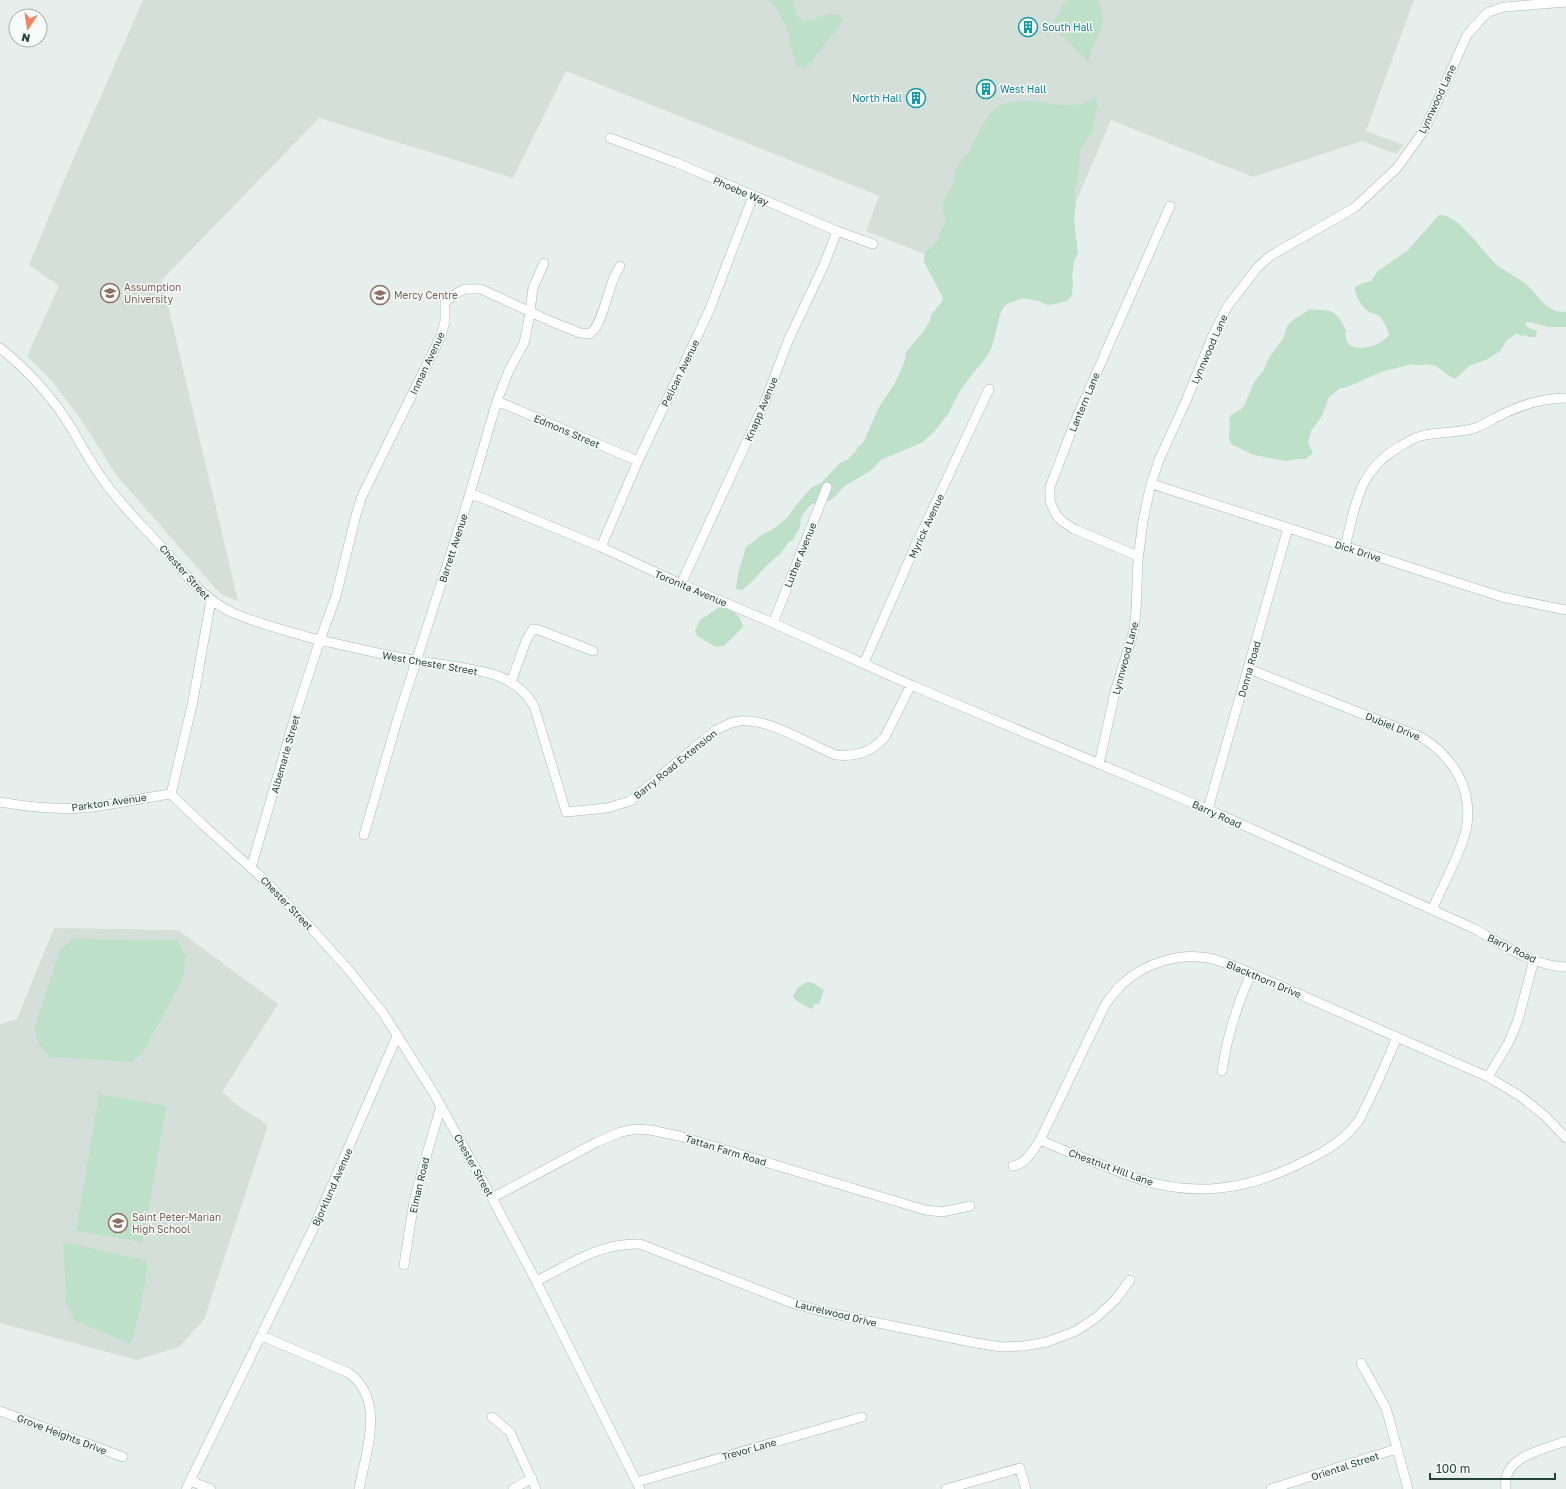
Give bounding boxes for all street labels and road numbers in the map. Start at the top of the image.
street label: Lynnwood Lane [1416,62,1458,135]
street label: Phoebe Way [711,174,771,208]
street label: Lynnwood Lane [1188,312,1230,386]
street label: Inman Avenue [407,330,447,396]
street label: Pelican Avenue [659,337,702,409]
street label: Lantern Lane [1066,370,1102,433]
street label: Knapp Avenue [742,375,780,443]
street label: Edmons Street [532,412,602,450]
street label: Myrick Avenue [906,492,946,560]
street label: Barrett Avenue [436,512,470,584]
street label: Luther Avenue [781,520,819,589]
street label: Dick Drive [1333,538,1383,564]
street label: Chester Street [157,542,213,602]
street label: Toronita Avenue [653,567,729,609]
street label: Lynnwood Lane [1110,620,1141,696]
street label: Donna Road [1235,639,1263,699]
street label: West Chester Street [381,649,479,677]
street label: Dubiel Drive [1364,710,1422,743]
street label: Albemarle Street [268,713,302,795]
street label: Barry Road Extension [631,727,719,801]
street label: Parkton Avenue [71,791,148,813]
street label: Barry Road [1190,798,1244,830]
street label: Chester Street [258,874,316,932]
street label: Barry Road [1486,931,1538,965]
street label: Blackthorn Drive [1225,958,1303,1000]
street label: Chester Street [452,1132,496,1198]
street label: Tattan Farm Road [684,1132,768,1168]
street label: Bjorklund Avenue [309,1146,355,1228]
street label: Chestnut Hill Lane [1067,1146,1155,1188]
street label: Elman Road [407,1156,431,1214]
street label: Laurelwood Drive [794,1297,878,1329]
street label: Grove Heights Drive [15,1411,109,1457]
street label: Trevor Lane [720,1435,778,1462]
street label: Oriental Street [1309,1449,1381,1483]

